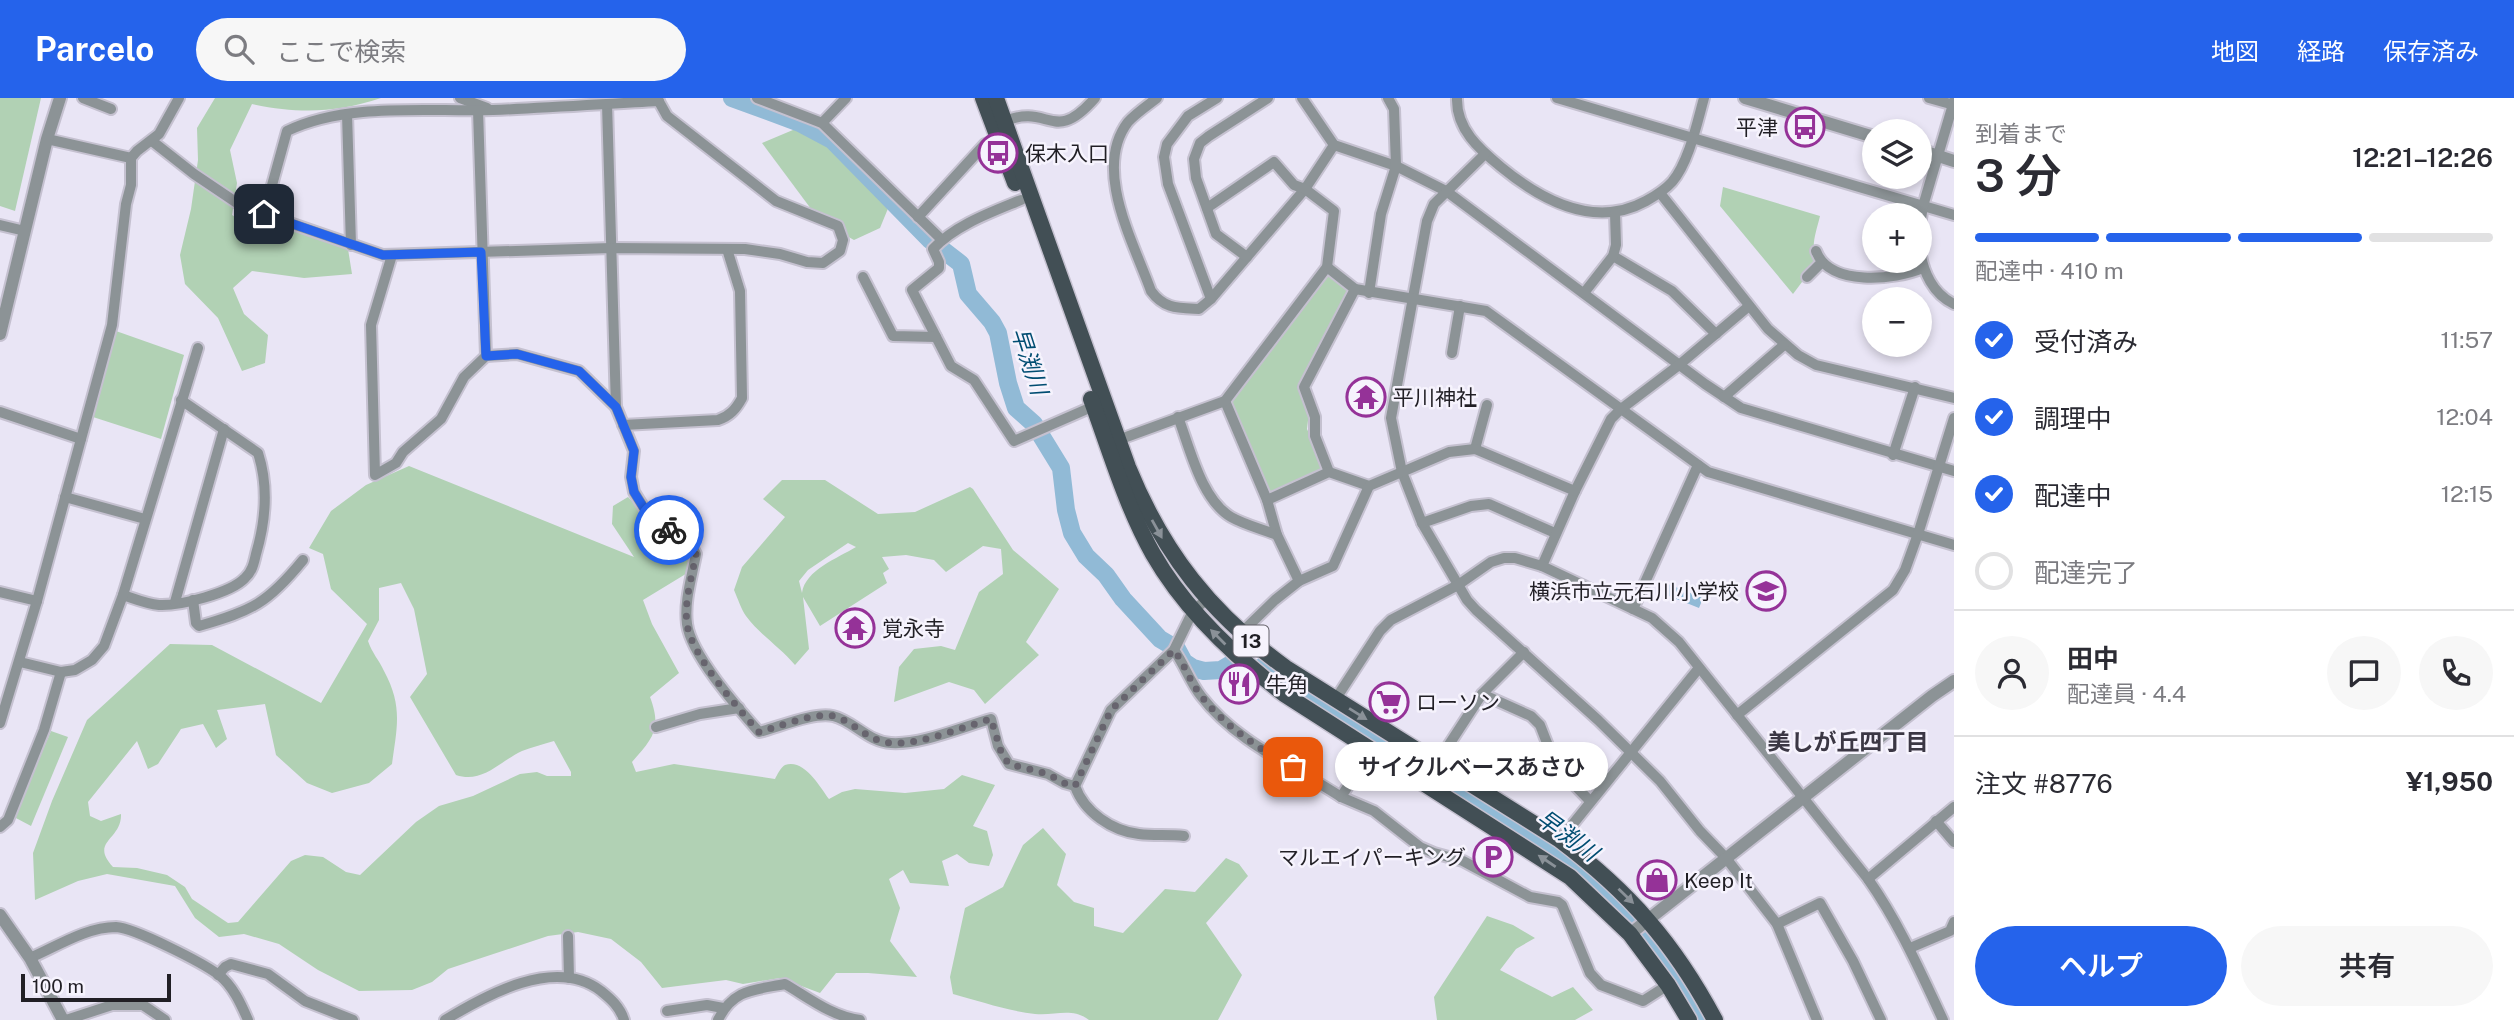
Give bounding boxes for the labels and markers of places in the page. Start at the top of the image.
bus stop icon: 平津 [1784,106,1826,148]
place label: 平津 [1736,115,1778,140]
bus stop icon: 保木入口 [977,132,1019,174]
place label: 保木入口 [1025,141,1109,166]
pin [234,184,294,244]
temple icon: 平川神社 [1345,376,1387,418]
place label: 平川神社 [1393,385,1477,410]
school or university icon: 横浜市立元石川小学校 [1745,570,1787,612]
place label: 横浜市立元石川小学校 [1529,579,1739,604]
temple icon: 覚永寺 [834,607,876,649]
place label: 覚永寺 [882,616,945,641]
restaurant icon: 牛角 [1218,663,1260,705]
place label: 牛角 [1266,672,1308,697]
supermarket icon: ローソン [1368,681,1410,723]
place label: ローソン [1416,690,1500,715]
pin [1263,737,1323,797]
callout: サイクルベースあさひ [1335,742,1608,792]
parking icon: マルエイパーキング [1472,836,1514,878]
place label: マルエイパーキング [1278,845,1466,870]
shop icon: Keep It [1636,859,1678,901]
place label: Keep It [1684,868,1753,893]

